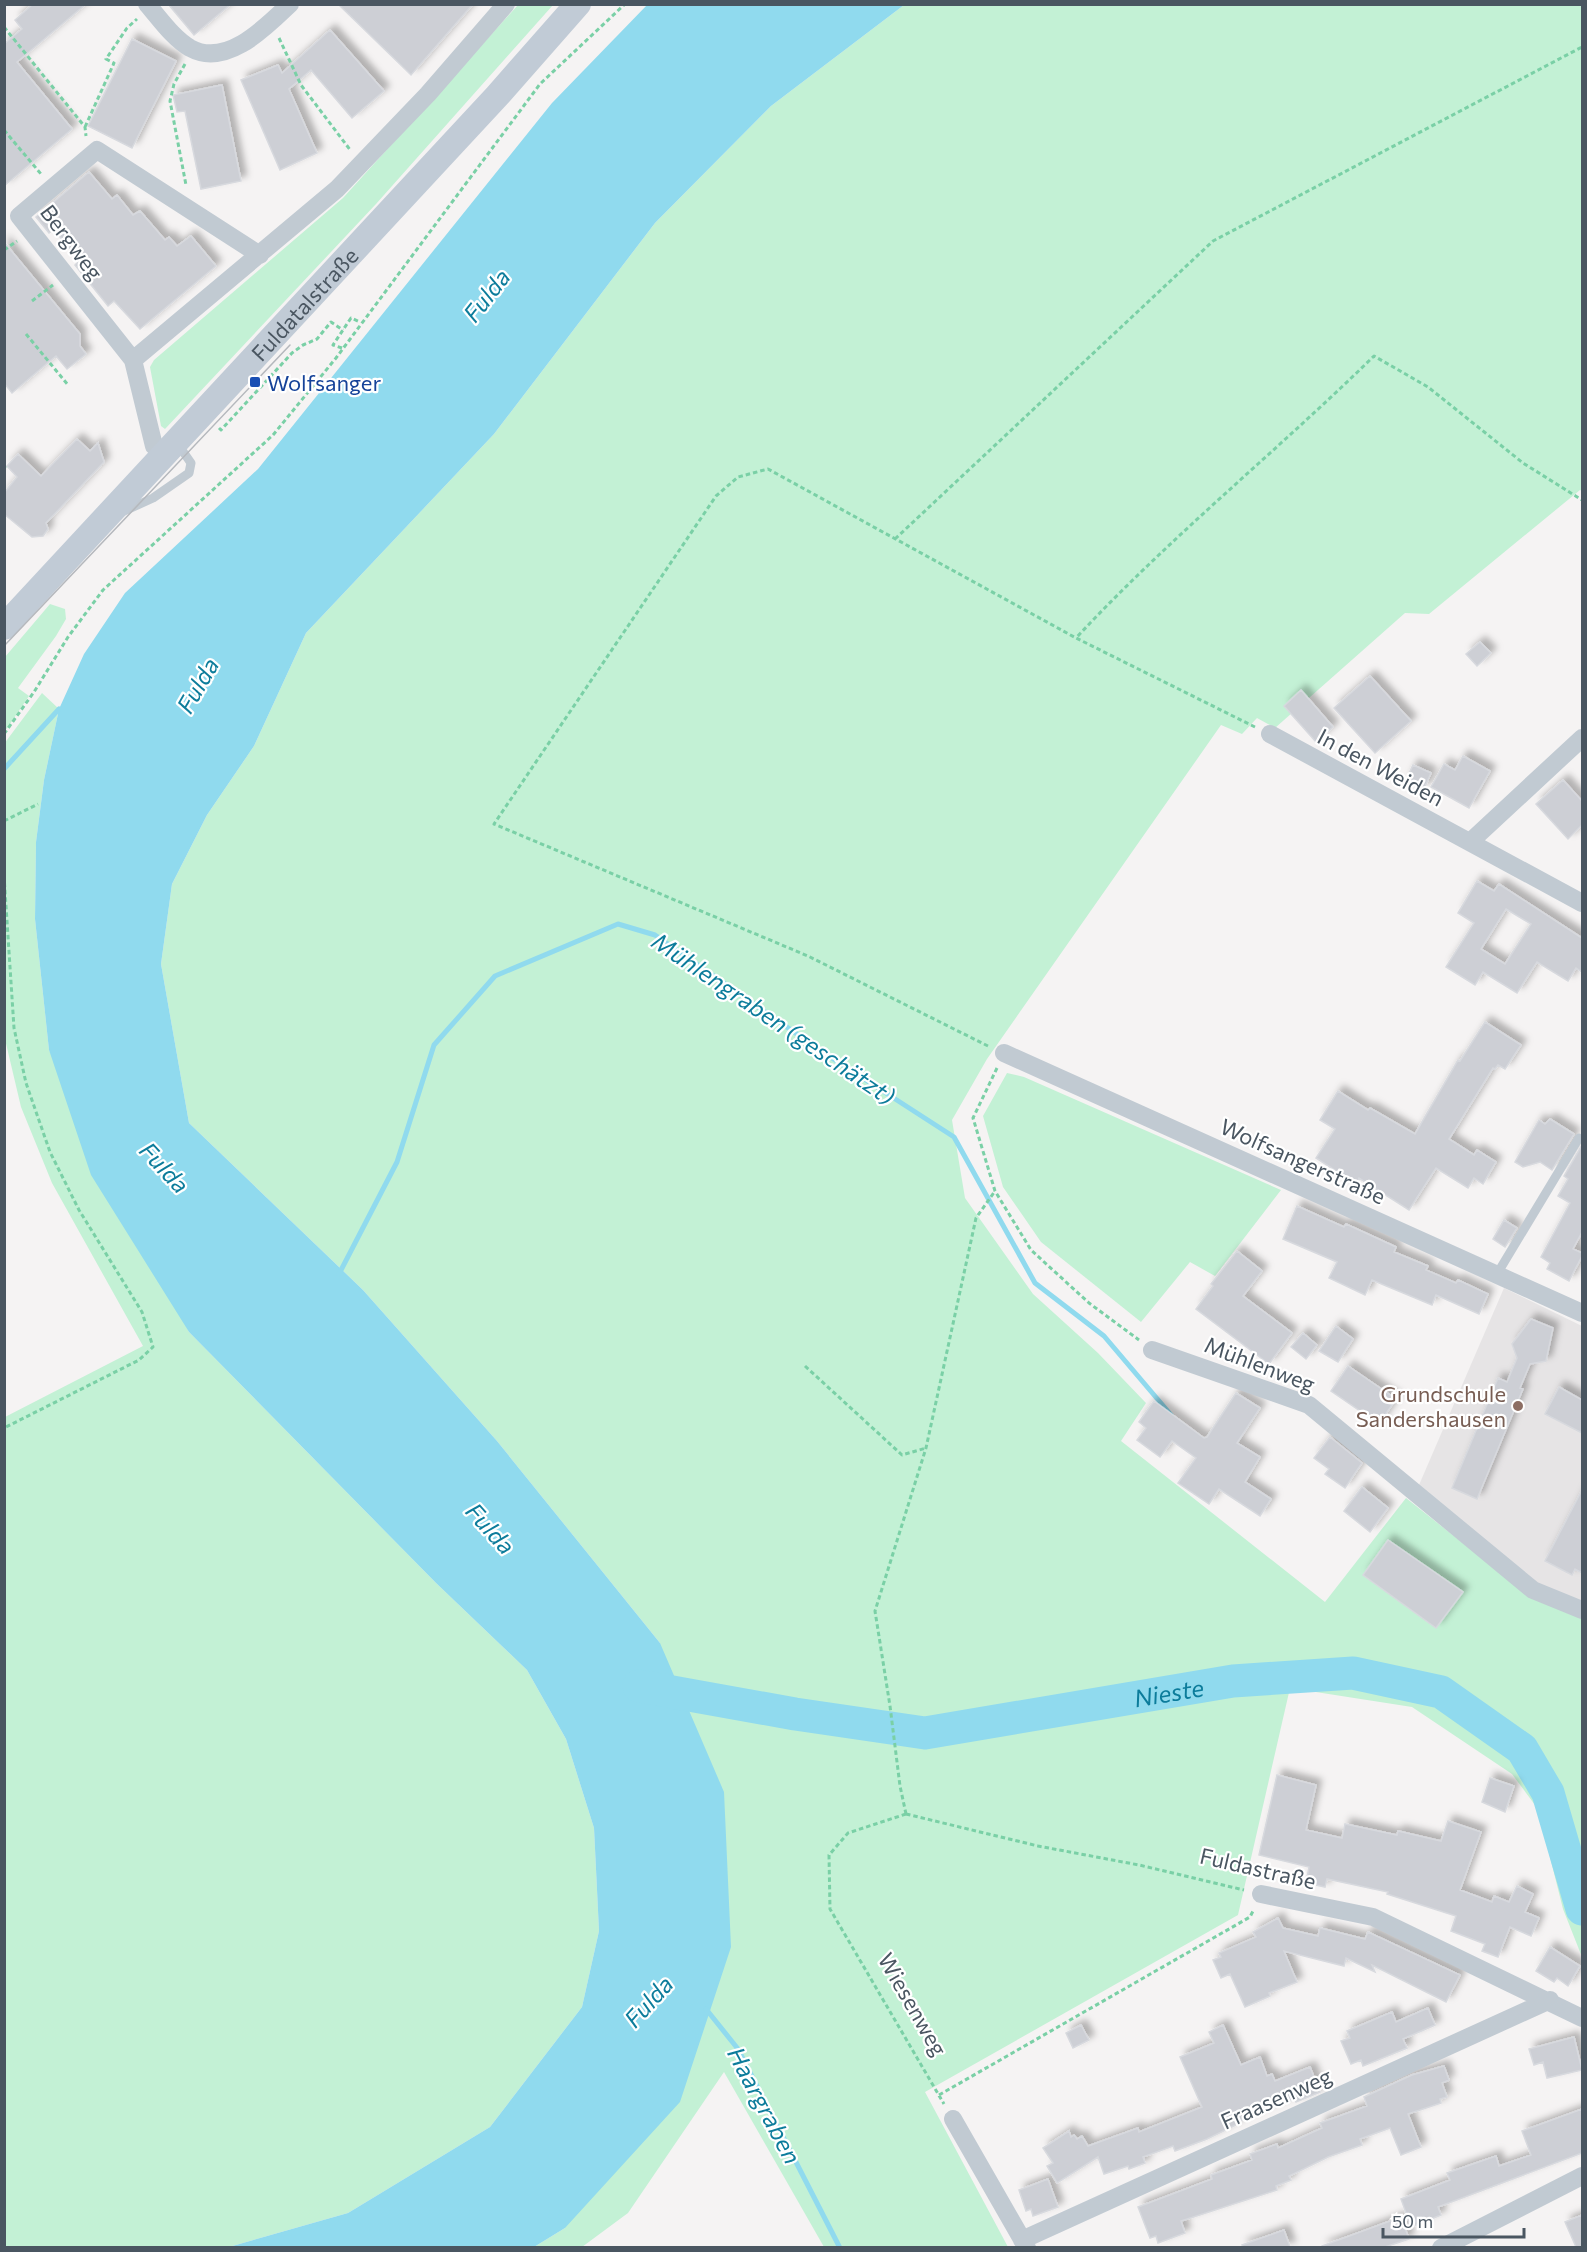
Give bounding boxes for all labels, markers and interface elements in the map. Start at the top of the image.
street label: Bergweg [35,199,109,285]
street label: Fuldatalstraße [245,242,363,366]
water label: Fulda [456,263,516,327]
place label: Wolfsanger [267,369,381,396]
marker: Wolfsanger [248,375,262,389]
water label: Fulda [170,652,224,718]
street label: In den Weiden [1313,722,1449,812]
water label: Mühlengraben (geschätzt) [647,926,901,1110]
street label: Wolfsangerstraße [1216,1113,1390,1209]
water label: Fulda [134,1135,196,1199]
street label: Mühlenweg [1201,1331,1319,1397]
place label: Grundschule Sandershausen [1356,1380,1506,1432]
marker: Grundschule Sandershausen [1511,1399,1525,1413]
water label: Fulda [460,1496,522,1560]
water label: Nieste [1132,1672,1206,1712]
street label: Fuldastraße [1197,1842,1319,1894]
street label: Wiesenweg [873,1948,953,2060]
water label: Fulda [617,1969,679,2033]
water label: Haargraben [722,2042,808,2168]
street label: Fraasenweg [1216,2062,1336,2134]
scale bar [1383,2201,1524,2239]
text: 50 m [1392,2210,1433,2232]

